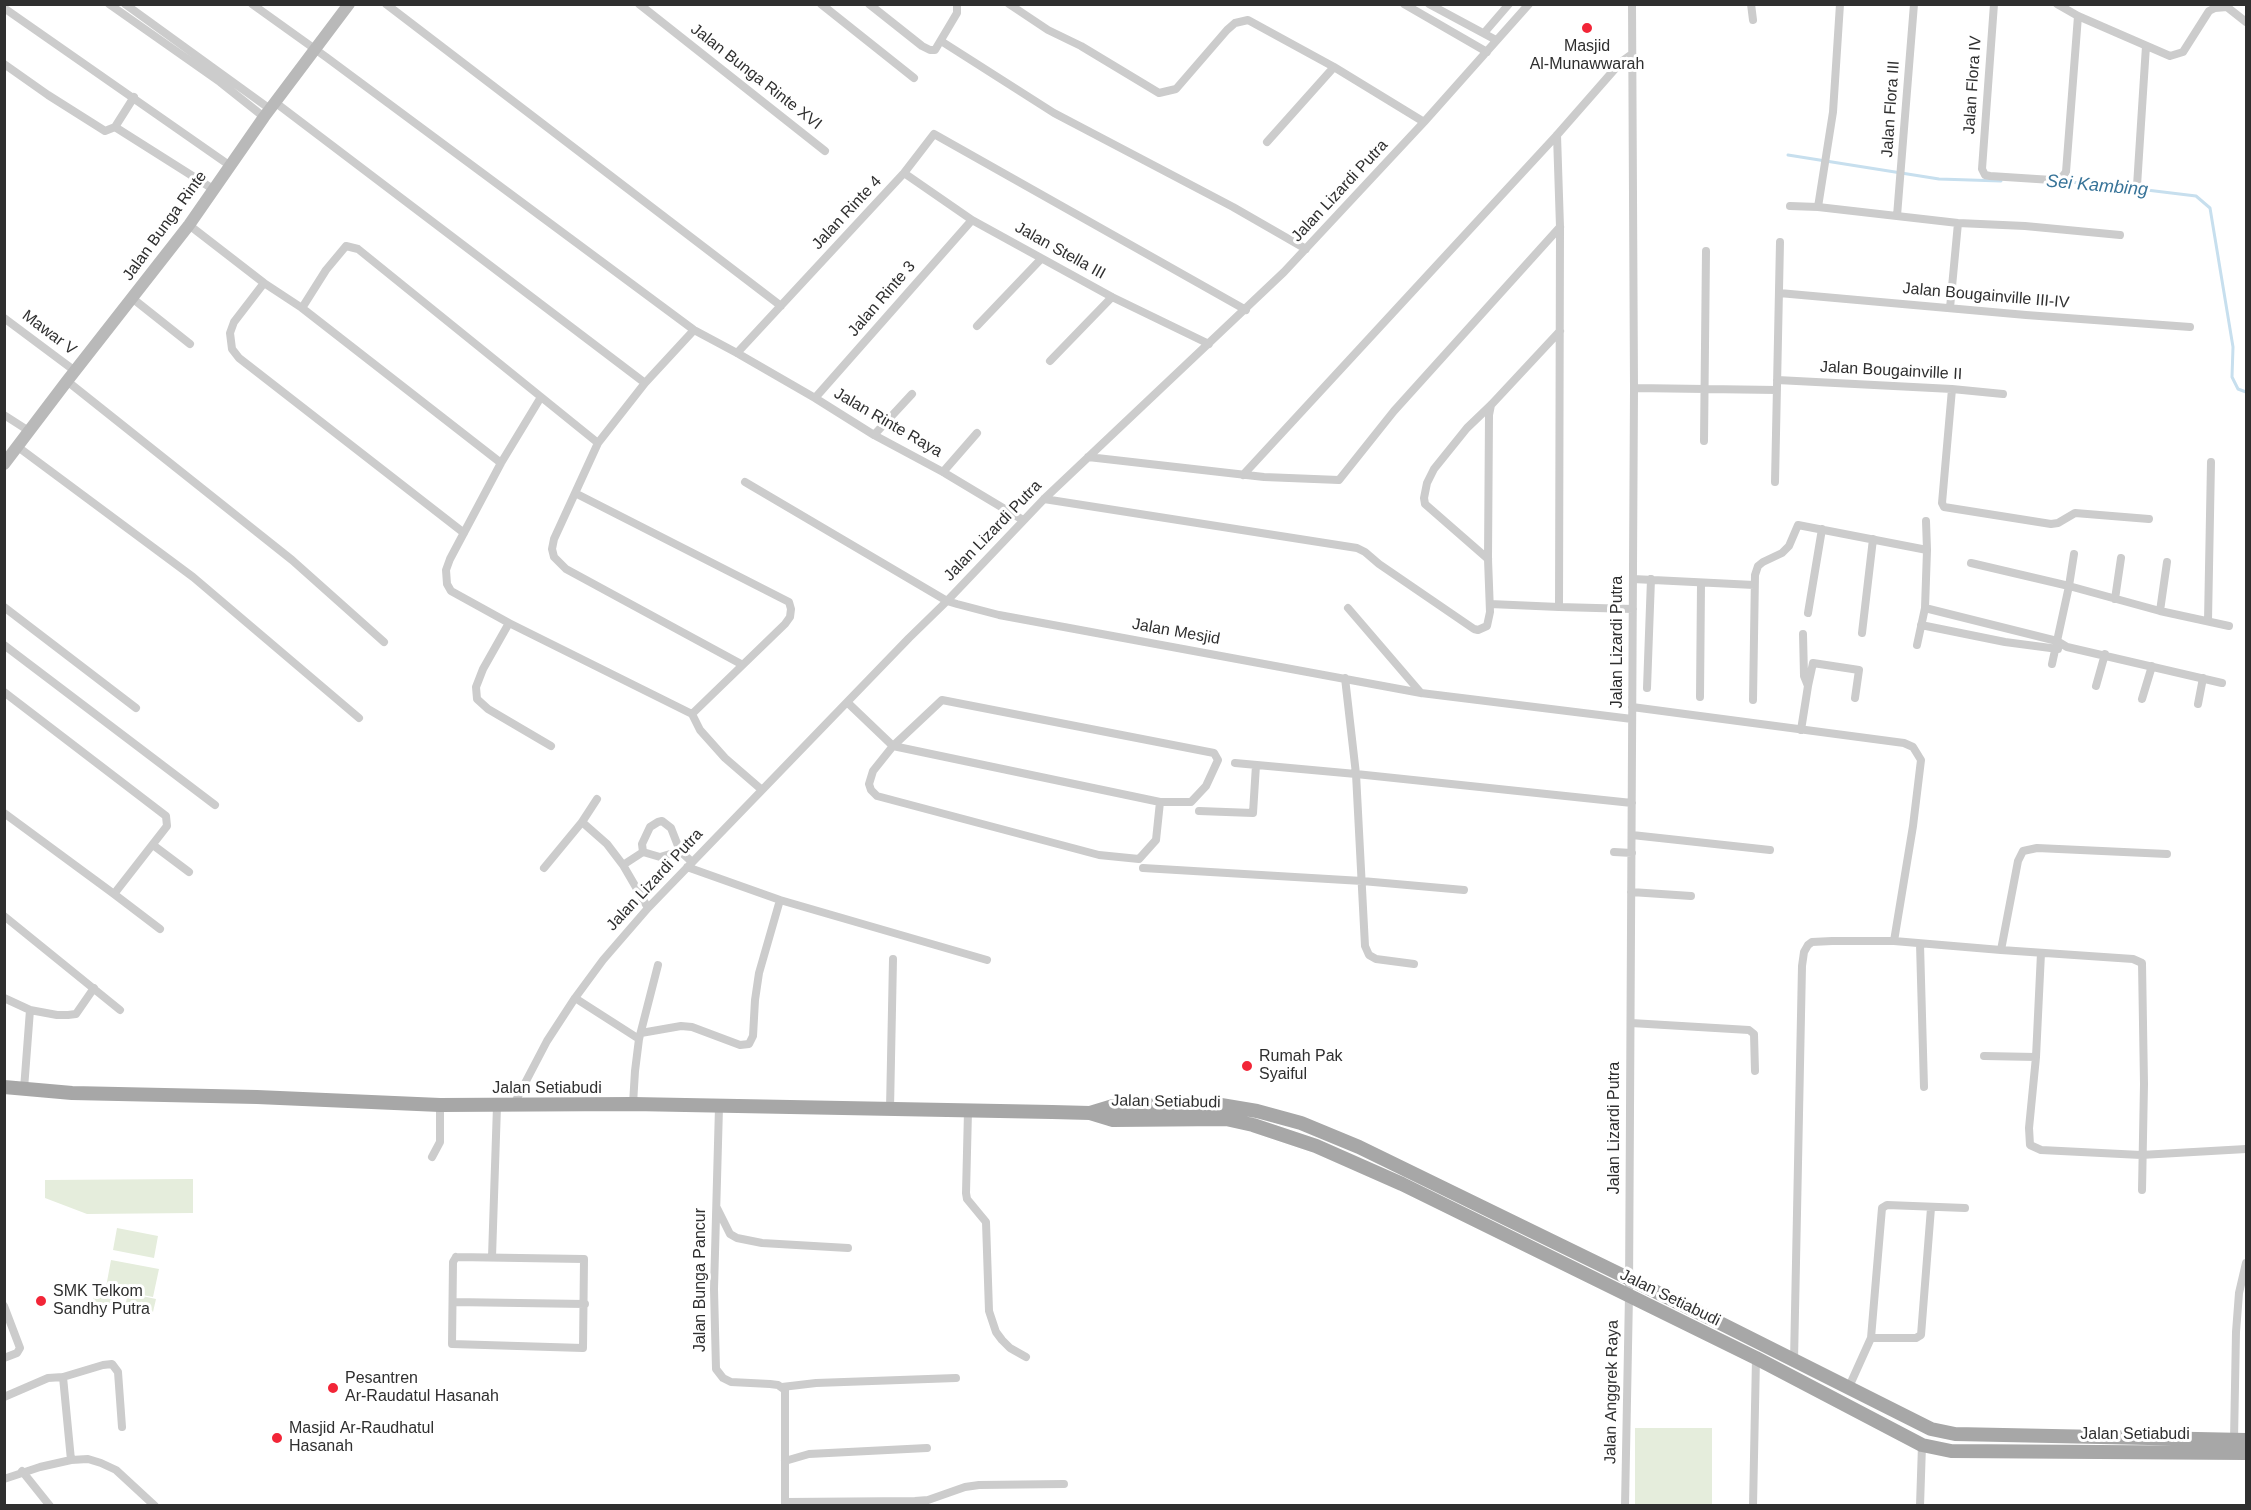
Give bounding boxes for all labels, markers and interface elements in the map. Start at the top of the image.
street label: Jalan Bunga Rinte XVI [687,20,825,134]
marker: Masjid Al-Munawwarah [1580,21,1594,35]
street label: Jalan Flora IV [1960,35,1986,135]
place label: Masjid Al-Munawwarah [1530,37,1644,75]
street label: Jalan Flora III [1878,60,1904,158]
street label: Jalan Lizardi Putra [1288,136,1392,246]
street label: Jalan Bunga Rinte [119,167,211,285]
water label: Sei Kambing [2045,171,2149,201]
street label: Jalan Rinte 4 [808,172,886,254]
street label: Jalan Stella III [1011,218,1109,284]
street label: Jalan Rinte 3 [844,257,920,341]
street label: Jalan Bougainville III-IV [1902,279,2070,313]
street label: Mawar V [18,306,80,360]
street label: Jalan Bougainville II [1819,358,1963,384]
street label: Jalan Rinte Raya [830,384,946,462]
street label: Jalan Lizardi Putra [940,477,1046,585]
street label: Jalan Lizardi Putra [1608,576,1628,708]
street label: Jalan Mesjid [1131,615,1221,649]
street label: Jalan Lizardi Putra [603,825,707,935]
place label: Rumah Pak Syaiful [1259,1047,1343,1085]
marker: Rumah Pak Syaiful [1240,1059,1254,1073]
street label: Jalan Lizardi Putra [1605,1062,1625,1194]
street label: Jalan Setiabudi [492,1079,602,1099]
street label: Jalan Setiabudi [1111,1091,1221,1113]
street label: Jalan Bunga Pancur [691,1208,711,1352]
street label: Jalan Setiabudi [1617,1265,1723,1331]
place label: SMK Telkom Sandhy Putra [53,1282,150,1320]
marker: SMK Telkom Sandhy Putra [34,1294,48,1308]
street label: Jalan Anggrek Raya [1601,1320,1623,1464]
place label: Pesantren Ar-Raudatul Hasanah [345,1369,499,1407]
marker: Pesantren Ar-Raudatul Hasanah [326,1381,340,1395]
place label: Masjid Ar-Raudhatul Hasanah [289,1419,434,1457]
street label: Jalan Setiabudi [2080,1425,2190,1445]
marker: Masjid Ar-Raudhatul Hasanah [270,1431,284,1445]

